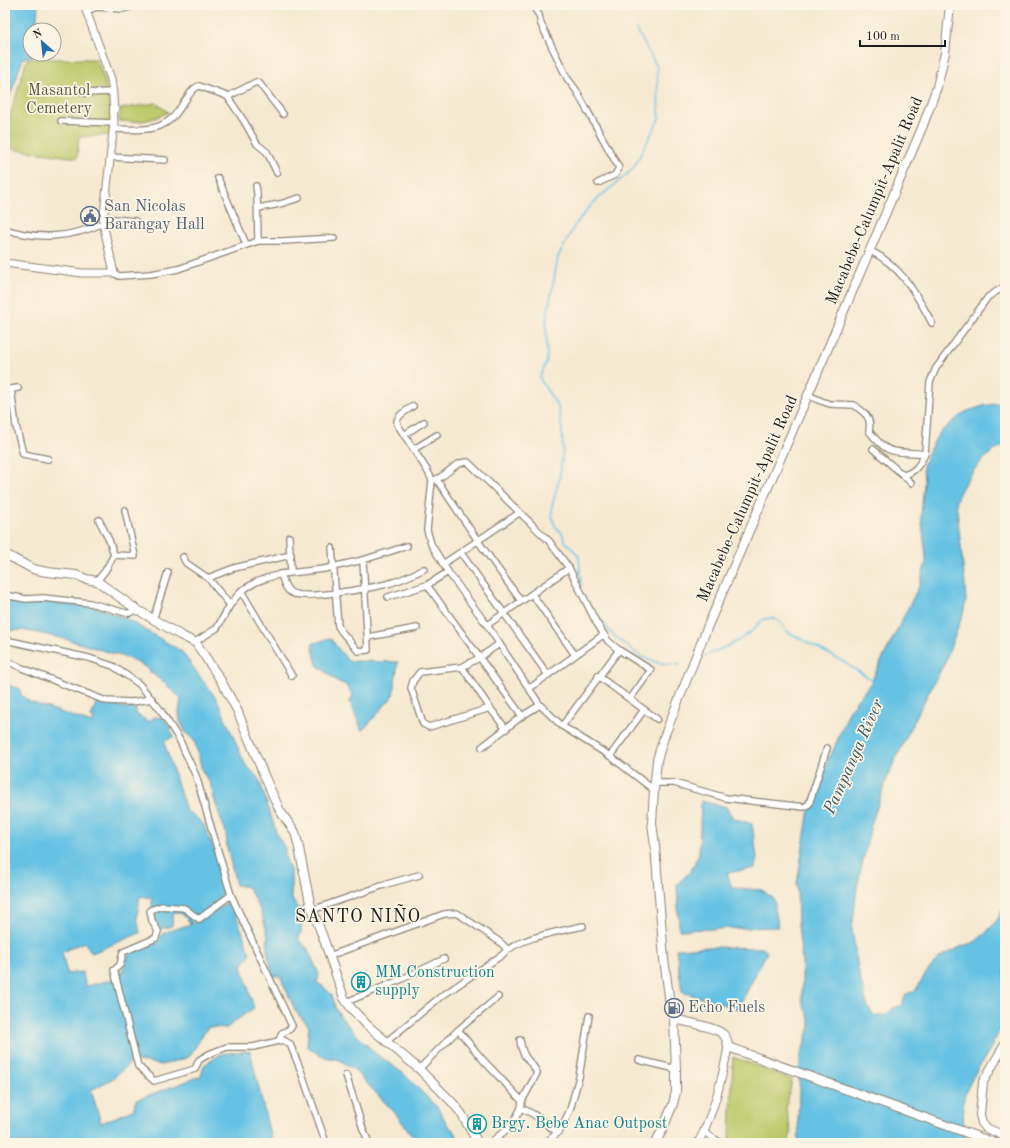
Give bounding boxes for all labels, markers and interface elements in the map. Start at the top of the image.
north arrow [22,22,62,62]
scale bar [860,22,945,48]
text: N [32,27,45,41]
text: 100 m [866,31,900,43]
park label: Masantol Cemetery [26,83,93,117]
street label: Macabebe-Calumpit-Apalit Road [824,95,926,307]
place label: San Nicolas Barangay Hall [104,199,204,233]
public building icon: San Nicolas Barangay Hall [79,205,101,227]
street label: Macabebe-Calumpit-Apalit Road [695,393,801,605]
water label: Pampanga River [821,697,887,818]
district label: SANTO NIÑO [295,903,421,926]
place label: MM Construction supply [375,965,495,999]
building icon: MM Construction supply [350,971,372,993]
fuel station icon: Echo Fuels [663,997,685,1019]
place label: Echo Fuels [688,1000,765,1016]
building icon: Brgy. Bebe Anac Outpost [466,1113,488,1135]
place label: Brgy. Bebe Anac Outpost [491,1116,668,1132]

